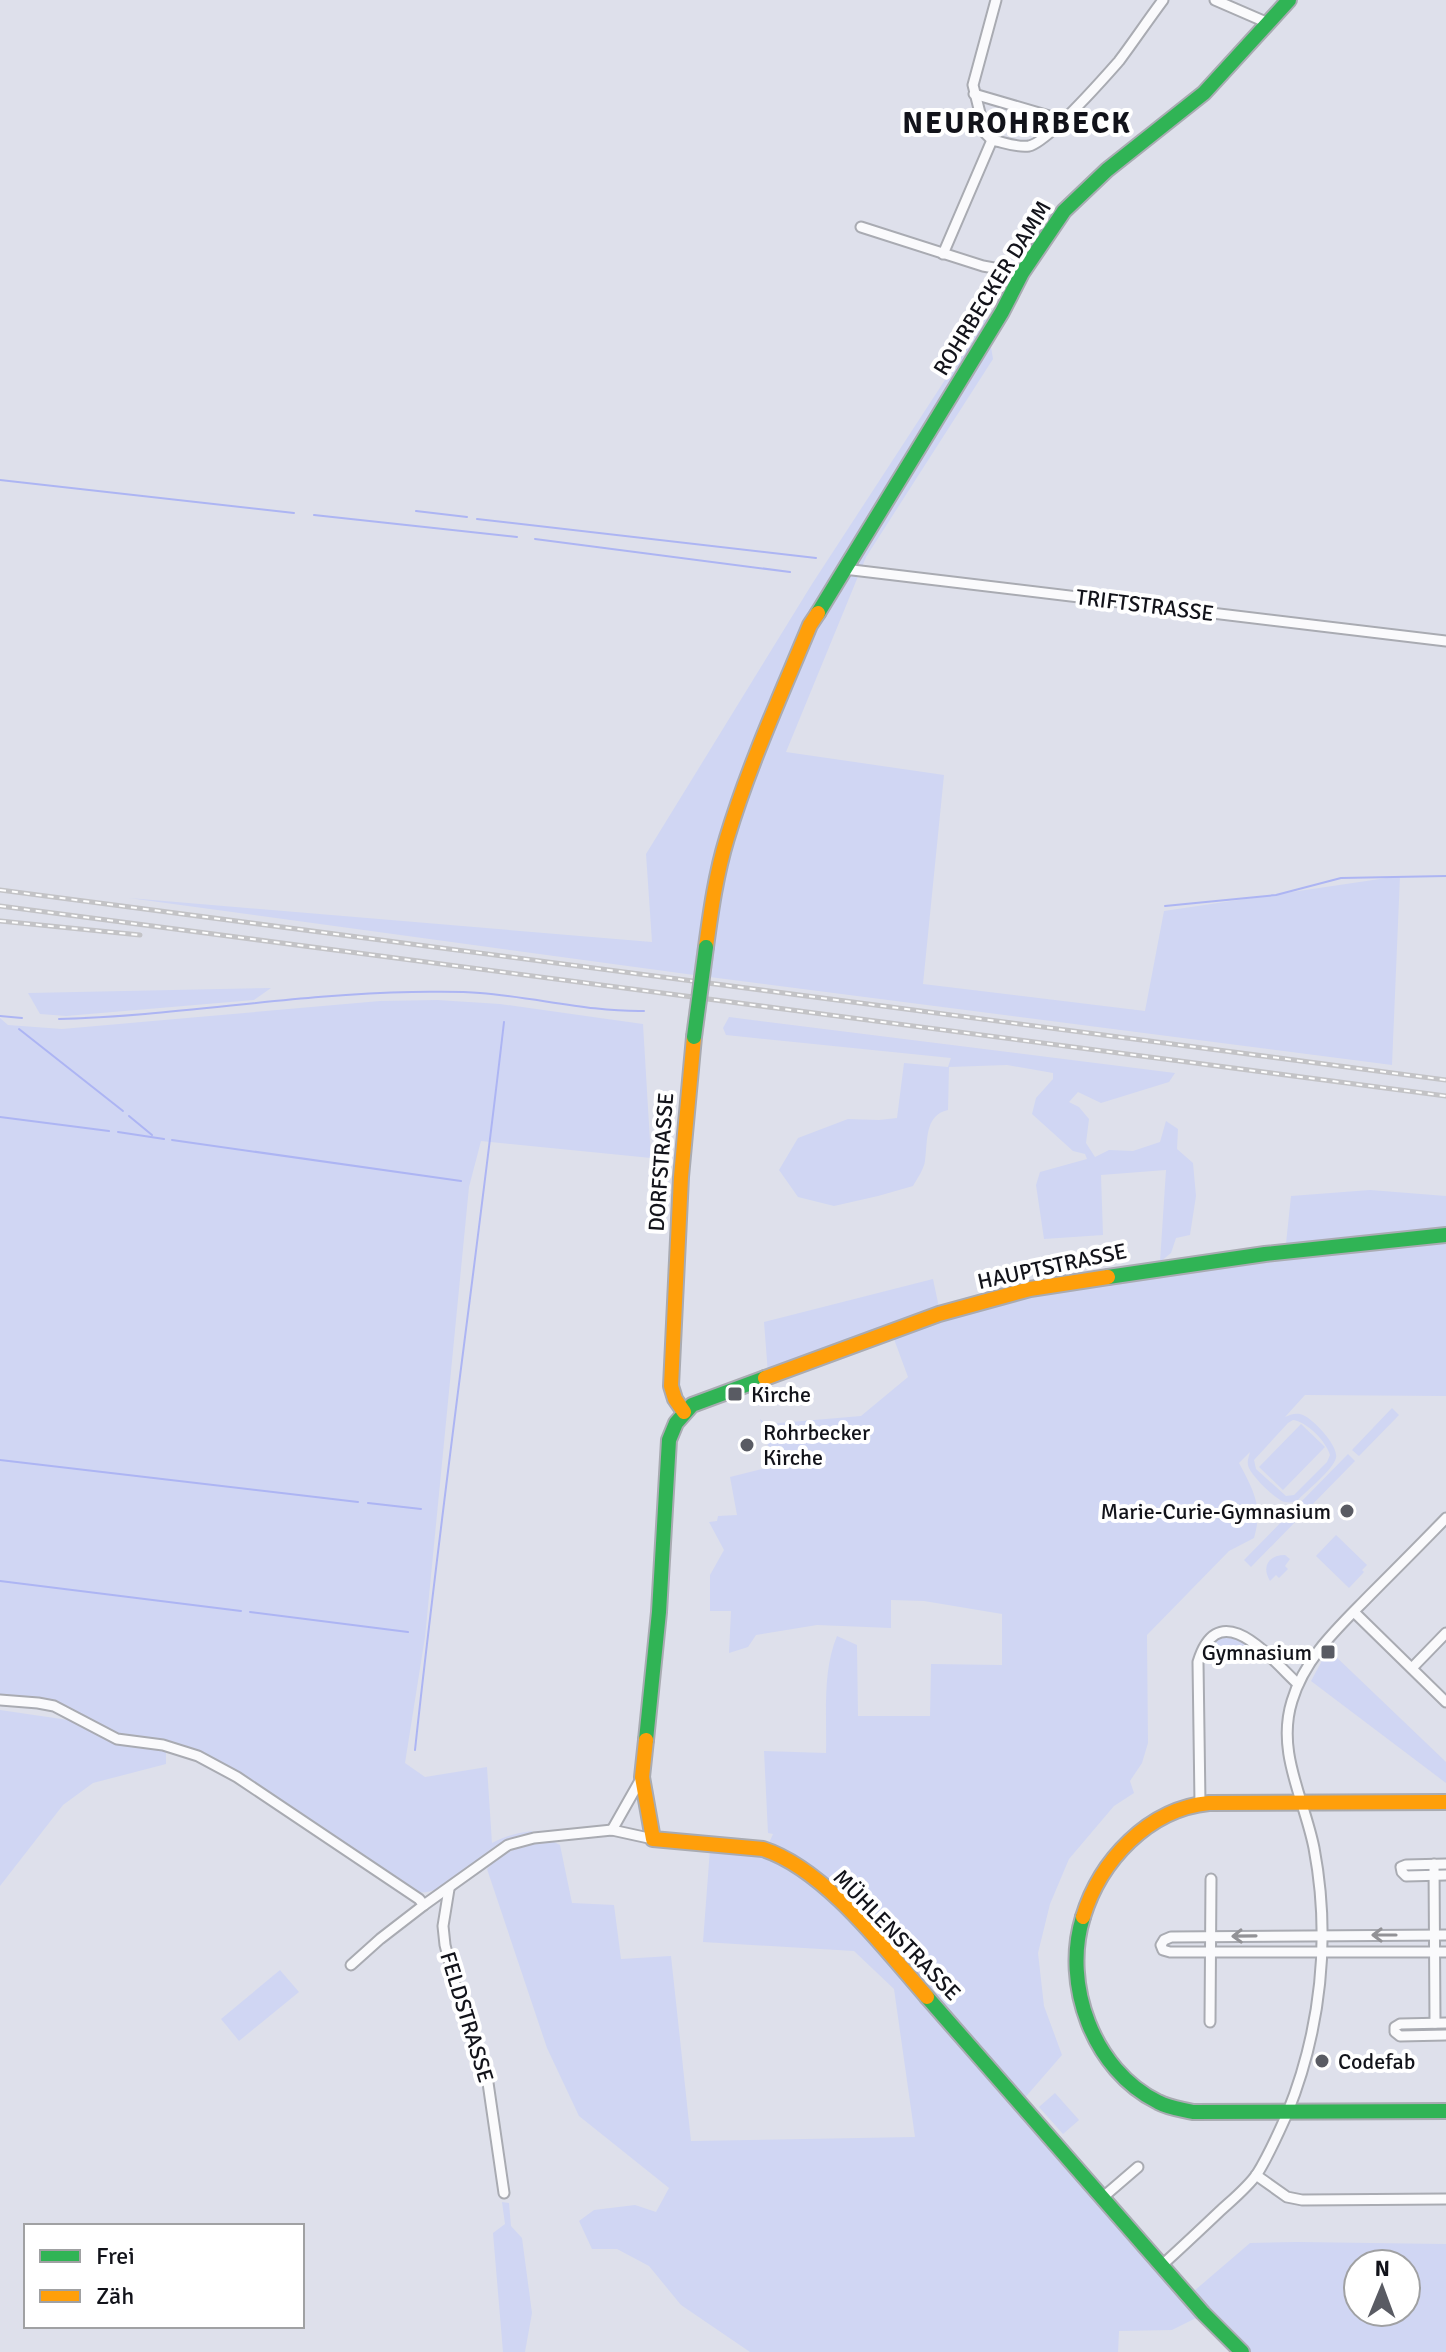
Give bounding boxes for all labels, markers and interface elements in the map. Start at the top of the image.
district label: NEUROHRBECK [902,105,1132,142]
street label: ROHRBECKER DAMM [927,196,1057,380]
street label: TRIFTSTRASSE [1074,583,1216,627]
street label: DORFSTRASSE [643,1092,679,1232]
street label: HAUPTSTRASSE [975,1237,1129,1295]
place label: Kirche [751,1381,811,1408]
marker: Kirche [726,1385,744,1403]
place label: Rohrbecker Kirche [763,1419,870,1471]
marker: Rohrbecker Kirche [738,1436,756,1454]
place label: Marie-Curie-Gymnasium [1100,1498,1331,1525]
marker: Marie-Curie-Gymnasium [1338,1502,1356,1520]
place label: Gymnasium [1202,1639,1312,1666]
marker: Gymnasium [1319,1643,1337,1661]
street label: MÜHLENSTRASSE [828,1864,966,2006]
one-way arrow [1371,1927,1398,1943]
one-way arrow [1231,1929,1258,1944]
street label: FELDSTRASSE [434,1948,500,2086]
place label: Codefab [1338,2048,1415,2075]
marker: Codefab [1313,2052,1331,2070]
legend [24,2224,304,2328]
text: Frei [96,2241,135,2271]
north arrow [1342,2248,1422,2328]
text: N [1374,2255,1390,2282]
text: Zäh [96,2281,134,2311]

